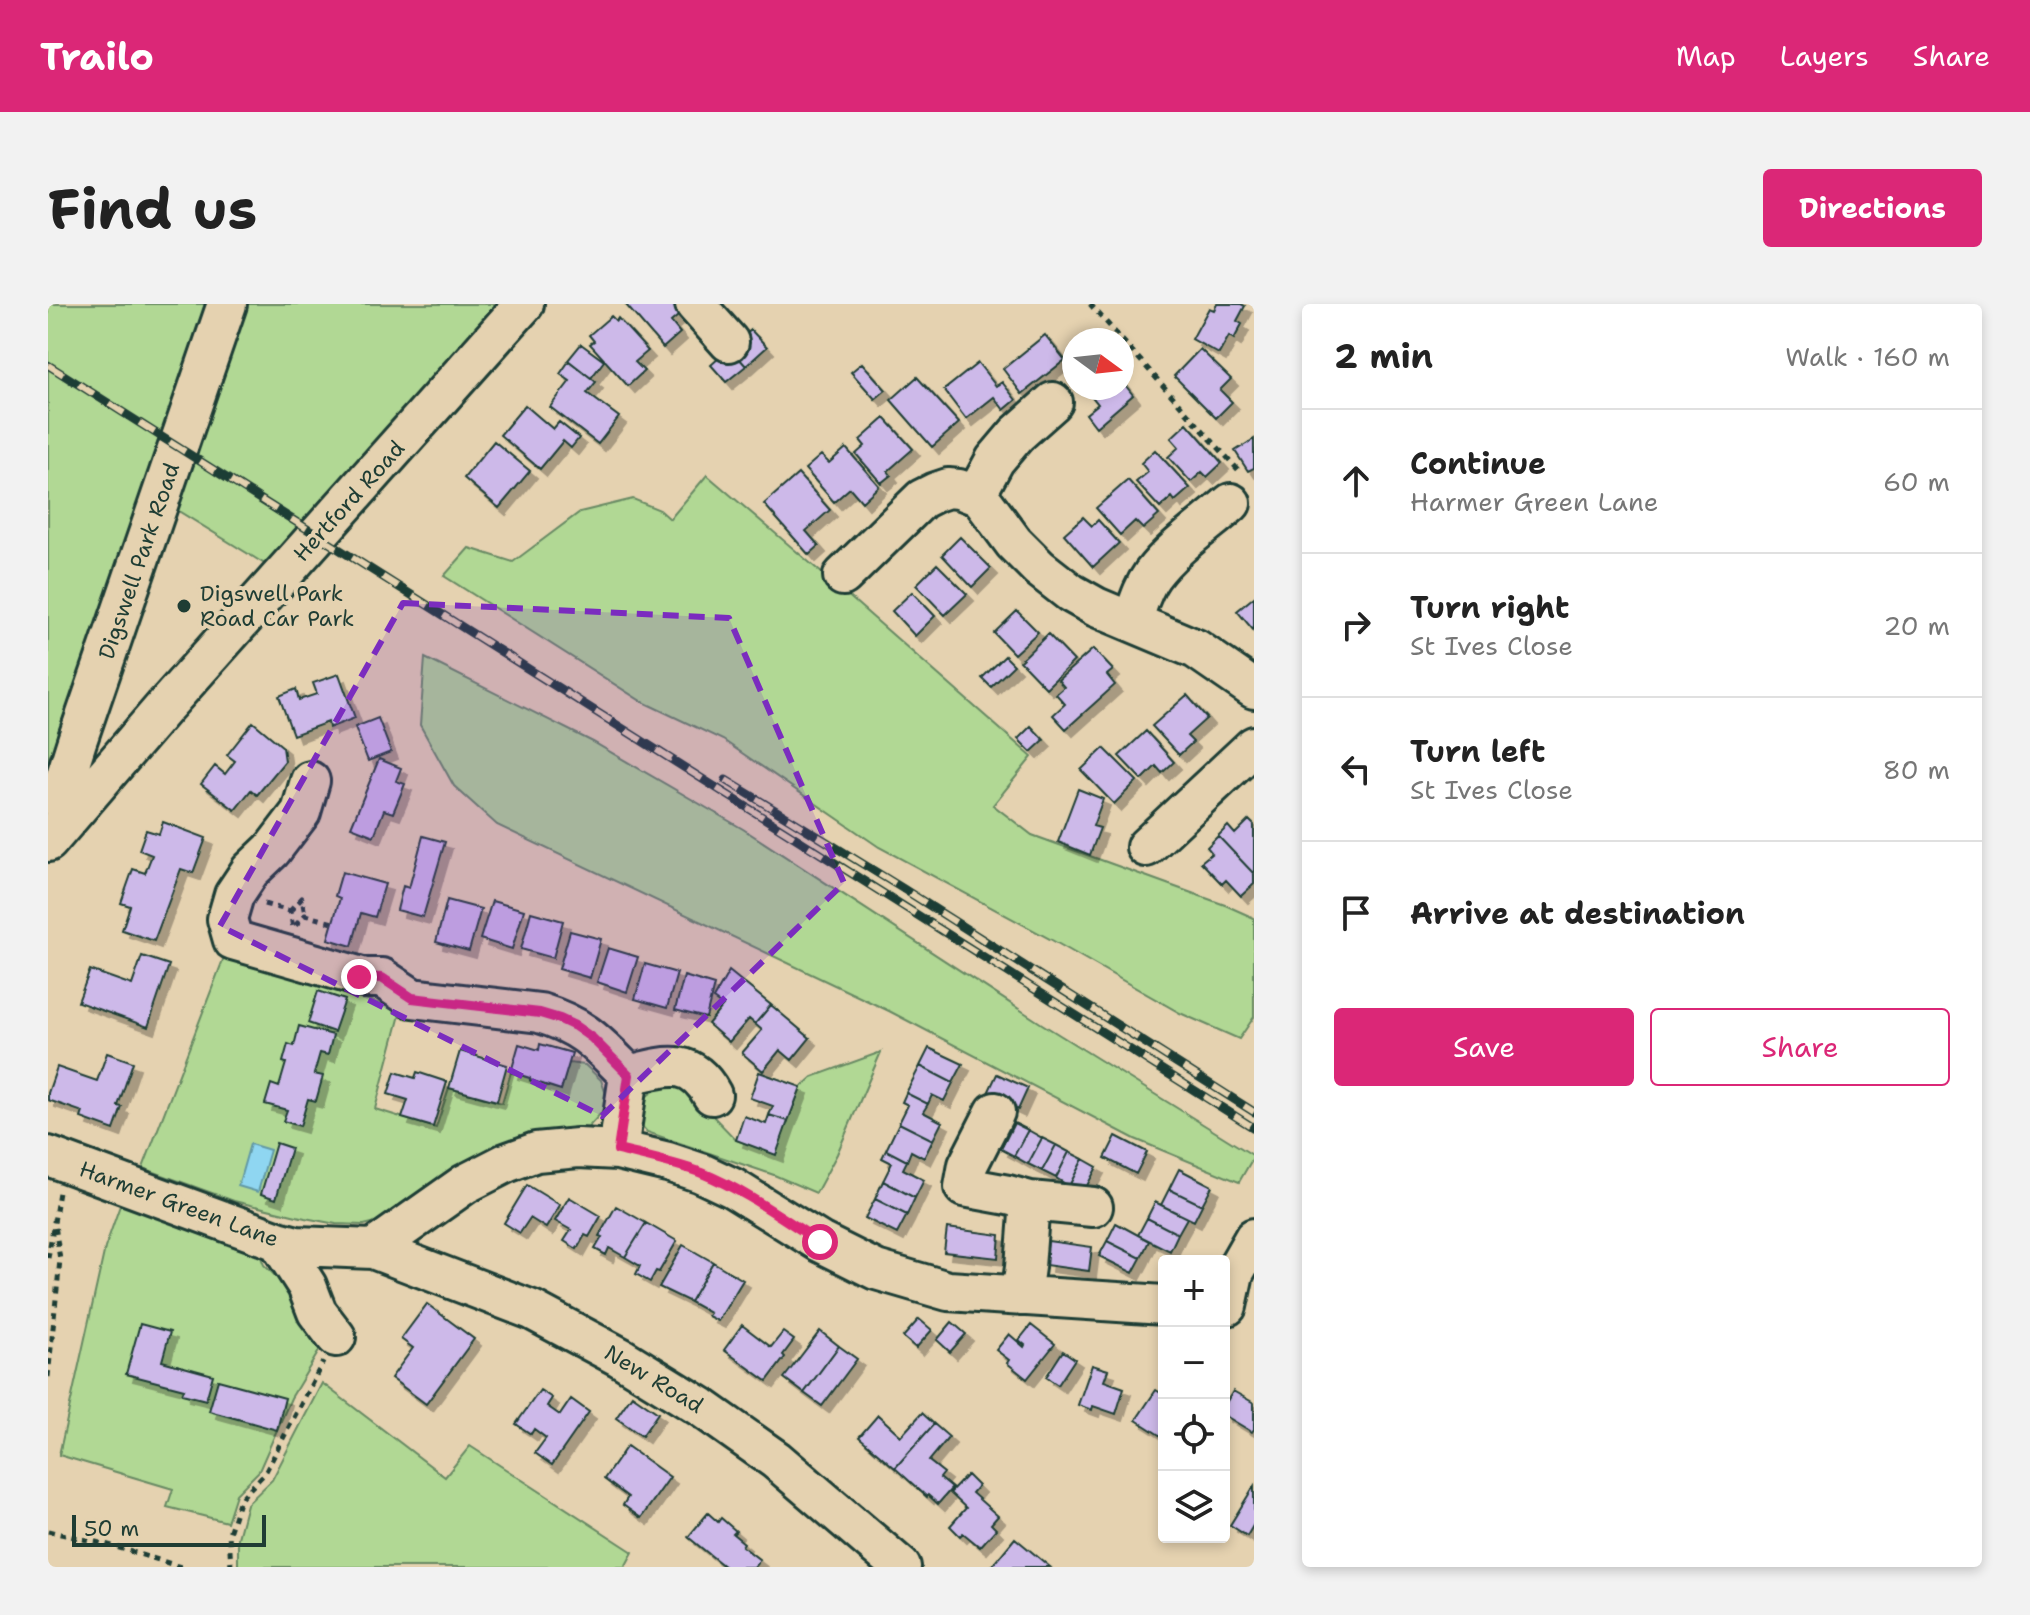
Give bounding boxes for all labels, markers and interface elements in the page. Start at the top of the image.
text: Trailo [40,31,154,82]
text: Map [1676,37,1736,75]
text: Layers [1780,37,1869,75]
text: Share [1913,37,1990,75]
button: Directions [1763,169,1982,247]
text: Find us [48,171,257,246]
north arrow [1062,328,1134,400]
text: 2 min [1334,333,1433,379]
text: Walk · 160 m [1785,339,1950,374]
street label: Hertford Road [287,434,411,568]
text: Continue [1410,443,1546,484]
street label: Digswell Park Road [92,459,186,663]
icon: ahead [1334,459,1378,503]
text: 60 m [1883,464,1950,499]
text: Harmer Green Lane [1410,484,1658,519]
place label: Digswell Park Road Car Park [200,579,354,633]
text: Turn right [1410,587,1569,628]
marker: Digswell Park Road Car Park [175,597,193,615]
icon: right [1334,603,1378,647]
text: 20 m [1883,608,1950,643]
text: St Ives Close [1410,628,1573,663]
text: Turn left [1410,731,1545,772]
icon: left [1334,747,1378,791]
text: 80 m [1883,752,1950,787]
text: St Ives Close [1410,772,1573,807]
icon: arrive [1334,891,1378,935]
text: Arrive at destination [1410,893,1745,934]
route end [341,959,377,995]
button: Save [1334,1008,1634,1086]
button: Share [1650,1008,1950,1086]
street label: Harmer Green Lane [75,1154,283,1254]
route start [802,1224,838,1260]
map controls [1158,1255,1230,1543]
button: + [1158,1255,1230,1327]
button: − [1158,1327,1230,1399]
street label: New Road [599,1338,709,1420]
button: locate [1158,1399,1230,1471]
button: layers [1158,1471,1230,1543]
scale bar [72,1511,266,1547]
text: 50 m [84,1514,139,1543]

